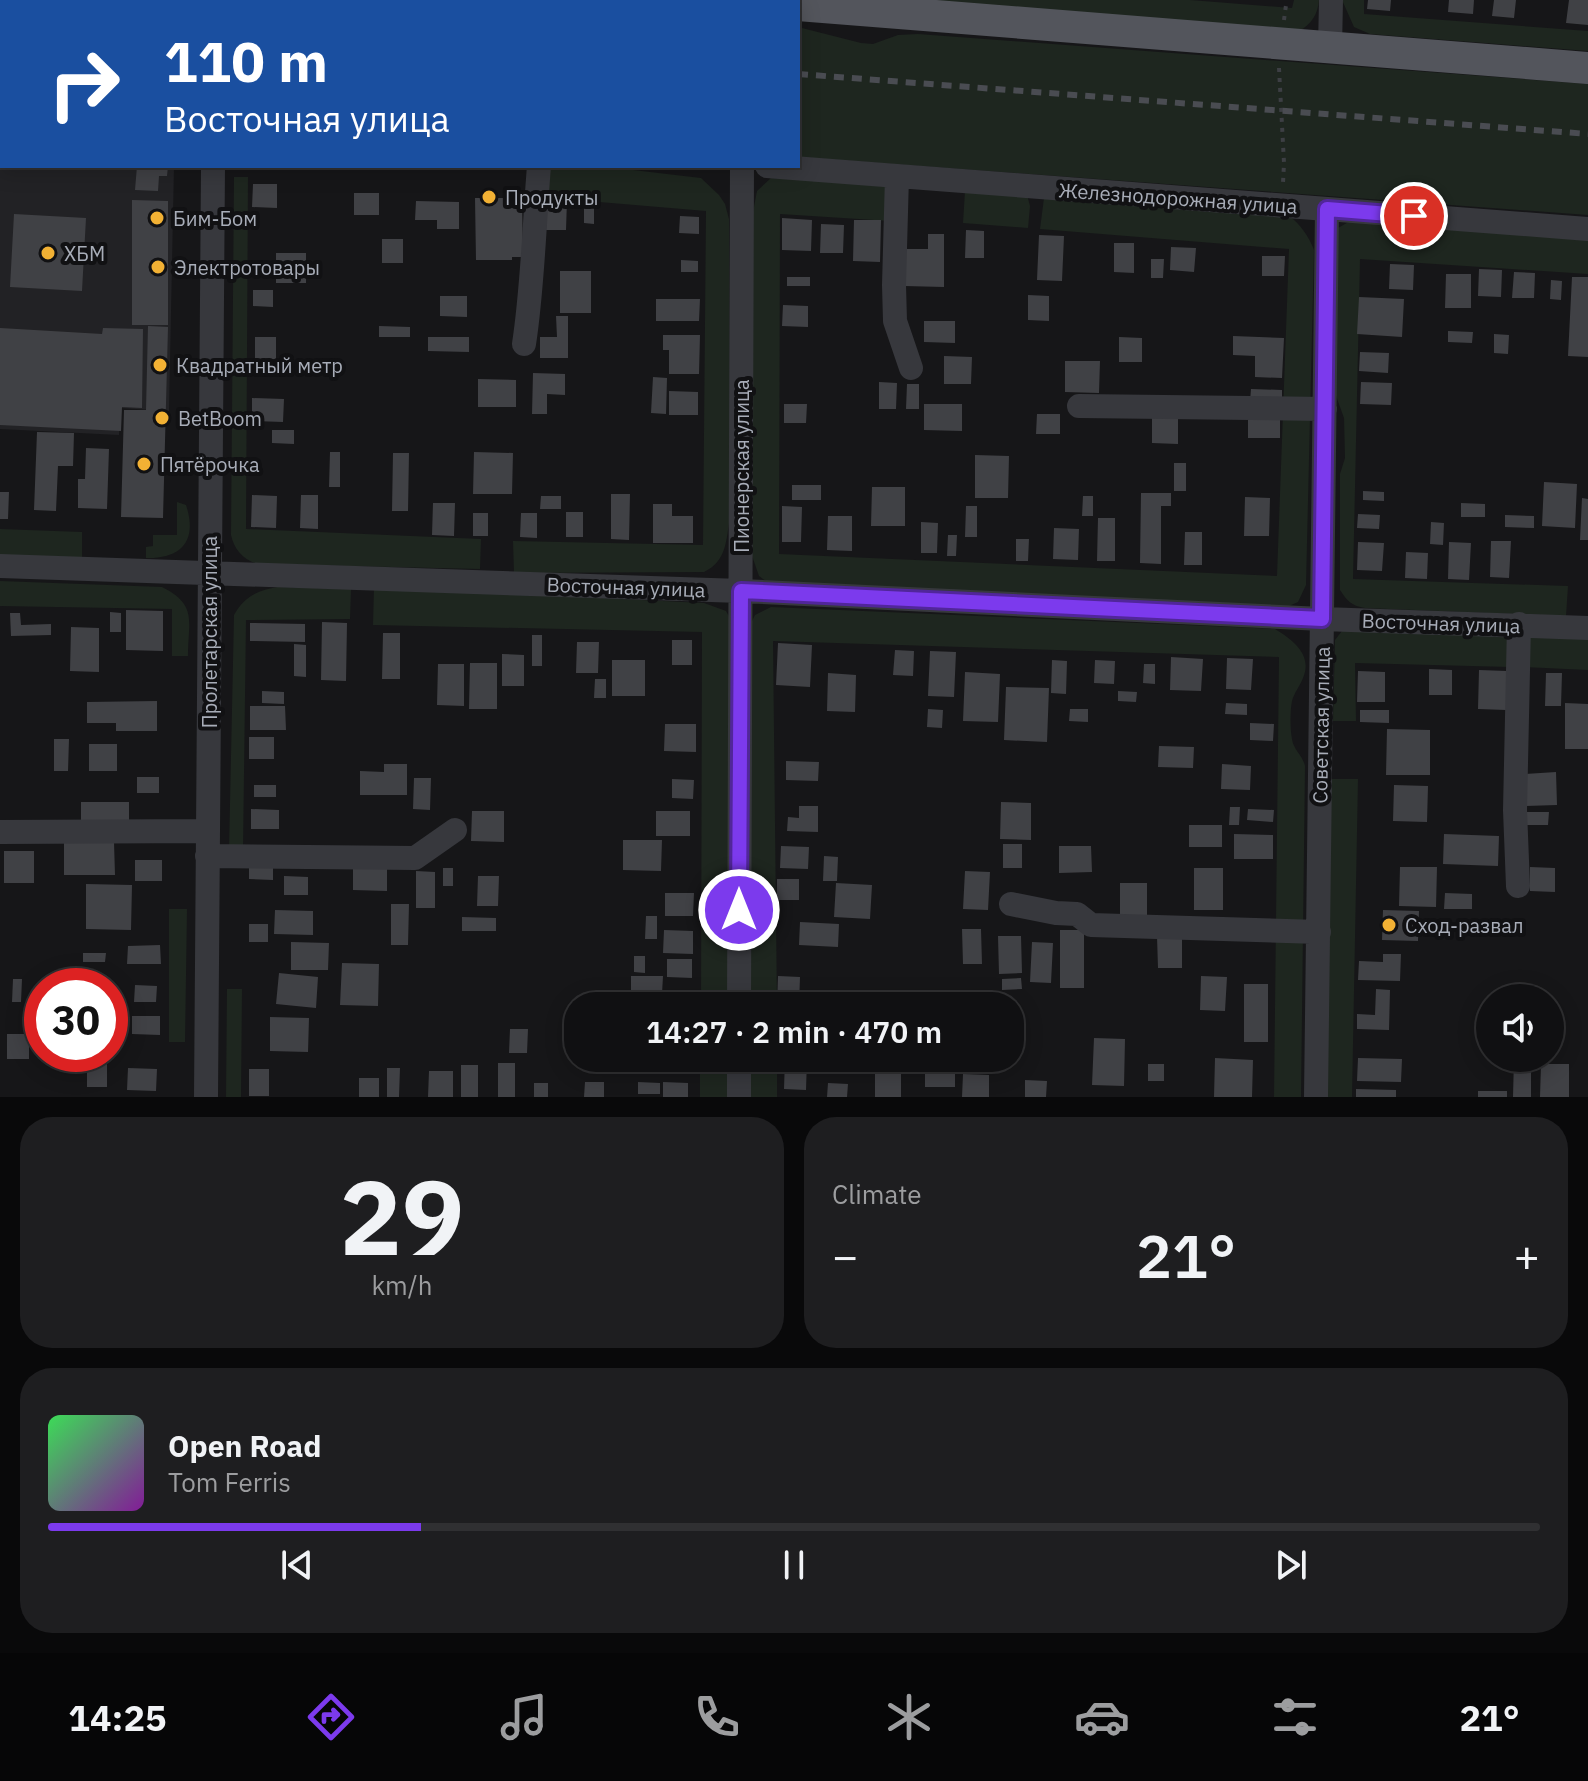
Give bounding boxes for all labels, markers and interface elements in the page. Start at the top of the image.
text: 110 m [164,25,328,97]
icon: right [32,32,136,136]
text: Восточная улица [164,95,450,142]
street label: Железнодорожная улица [1058,176,1299,220]
pin [1380,182,1448,250]
place label: Продукты [505,184,598,211]
marker: Продукты [480,188,498,206]
icon: arrive [1392,194,1436,238]
place label: Бим-Бом [173,205,257,232]
marker: Бим-Бом [148,209,166,227]
place label: ХБМ [64,240,105,267]
marker: ХБМ [39,244,57,262]
place label: Электротовары [174,254,320,281]
marker: Электротовары [149,258,167,276]
place label: Квадратный метр [176,352,343,379]
marker: Квадратный метр [151,356,169,374]
street label: Пионерская улица [728,379,755,553]
place label: BetBoom [178,405,262,432]
marker: BetBoom [153,409,171,427]
place label: Пятёрочка [160,451,260,478]
marker: Пятёрочка [135,455,153,473]
street label: Пролетарская улица [196,535,223,728]
street label: Восточная улица [546,571,706,603]
street label: Восточная улица [1361,607,1521,639]
street label: Советская улица [1306,646,1336,804]
position arrow [697,868,781,952]
place label: Сход-развал [1405,912,1524,939]
marker: Сход-развал [1380,916,1398,934]
speed limit sign: 30 [24,968,128,1072]
map controls [1476,984,1564,1072]
button: sound [1476,984,1564,1072]
text: 14:27 · 2 min · 470 m [646,1012,942,1051]
text: 29 [340,1148,464,1284]
text: Climate [832,1177,922,1211]
text: 21° [1136,1216,1236,1295]
text: − [832,1227,858,1284]
text: + [1514,1227,1540,1284]
text: km/h [371,1268,433,1302]
text: Open Road [168,1426,321,1465]
text: Tom Ferris [168,1465,291,1499]
icon: previous [275,1543,319,1587]
icon: pause [772,1543,816,1587]
icon: next [1269,1543,1313,1587]
icon: directions [303,1689,359,1745]
icon: music [496,1689,552,1745]
icon: phone [689,1689,745,1745]
icon: climate [881,1689,937,1745]
icon: car [1074,1689,1130,1745]
icon: filters [1267,1689,1323,1745]
text: 14:25 [68,1694,167,1741]
text: 21° [1459,1694,1520,1741]

